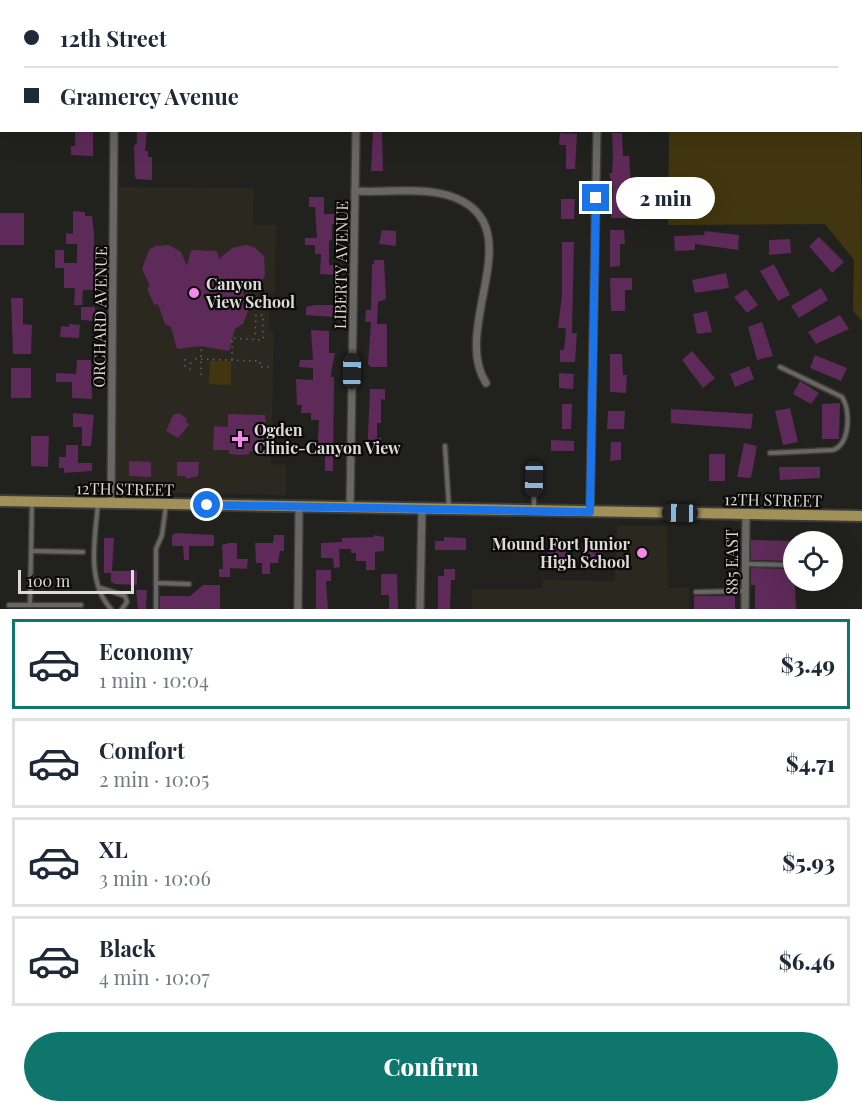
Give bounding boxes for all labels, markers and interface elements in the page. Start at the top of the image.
text: 12th Street [60,23,167,53]
text: Gramercy Avenue [60,81,239,111]
callout: 2 min [617,177,716,219]
route end [582,184,609,211]
text: 2 min [639,184,692,211]
street label: LIBERTY AVENUE [329,201,352,329]
street label: ORCHARD AVENUE [88,246,111,388]
place label: Canyon View School [205,273,295,312]
marker: Canyon View School [187,286,201,300]
car [343,353,361,389]
place label: Ogden Clinic-Canyon View [254,419,401,458]
marker: Ogden Clinic-Canyon View [231,430,249,448]
car [525,461,543,497]
street label: 12TH STREET [76,477,174,500]
street label: 12TH STREET [724,488,822,511]
route start [193,491,220,518]
car [662,504,698,522]
street label: 885 EAST [721,529,742,595]
map controls [783,531,843,591]
button: locate [783,531,843,591]
place label: Mound Fort Junior High School [492,533,631,572]
marker: Mound Fort Junior High School [635,546,649,560]
scale bar [18,567,134,594]
text: 100 m [27,570,70,591]
text: Economy [99,636,193,666]
icon: car [27,637,81,691]
text: $3.49 [781,649,835,679]
text: 1 min · 10:04 [99,666,209,693]
text: Comfort [99,735,185,765]
icon: car [27,736,81,790]
text: $4.71 [786,748,835,778]
text: 2 min · 10:05 [99,765,209,792]
text: XL [99,834,128,864]
icon: car [27,835,81,889]
text: $5.93 [782,847,835,877]
text: 3 min · 10:06 [99,864,211,891]
text: Black [99,933,156,963]
icon: car [27,934,81,988]
text: $6.46 [779,946,835,976]
text: 4 min · 10:07 [99,963,210,990]
button: Confirm [24,1032,838,1101]

